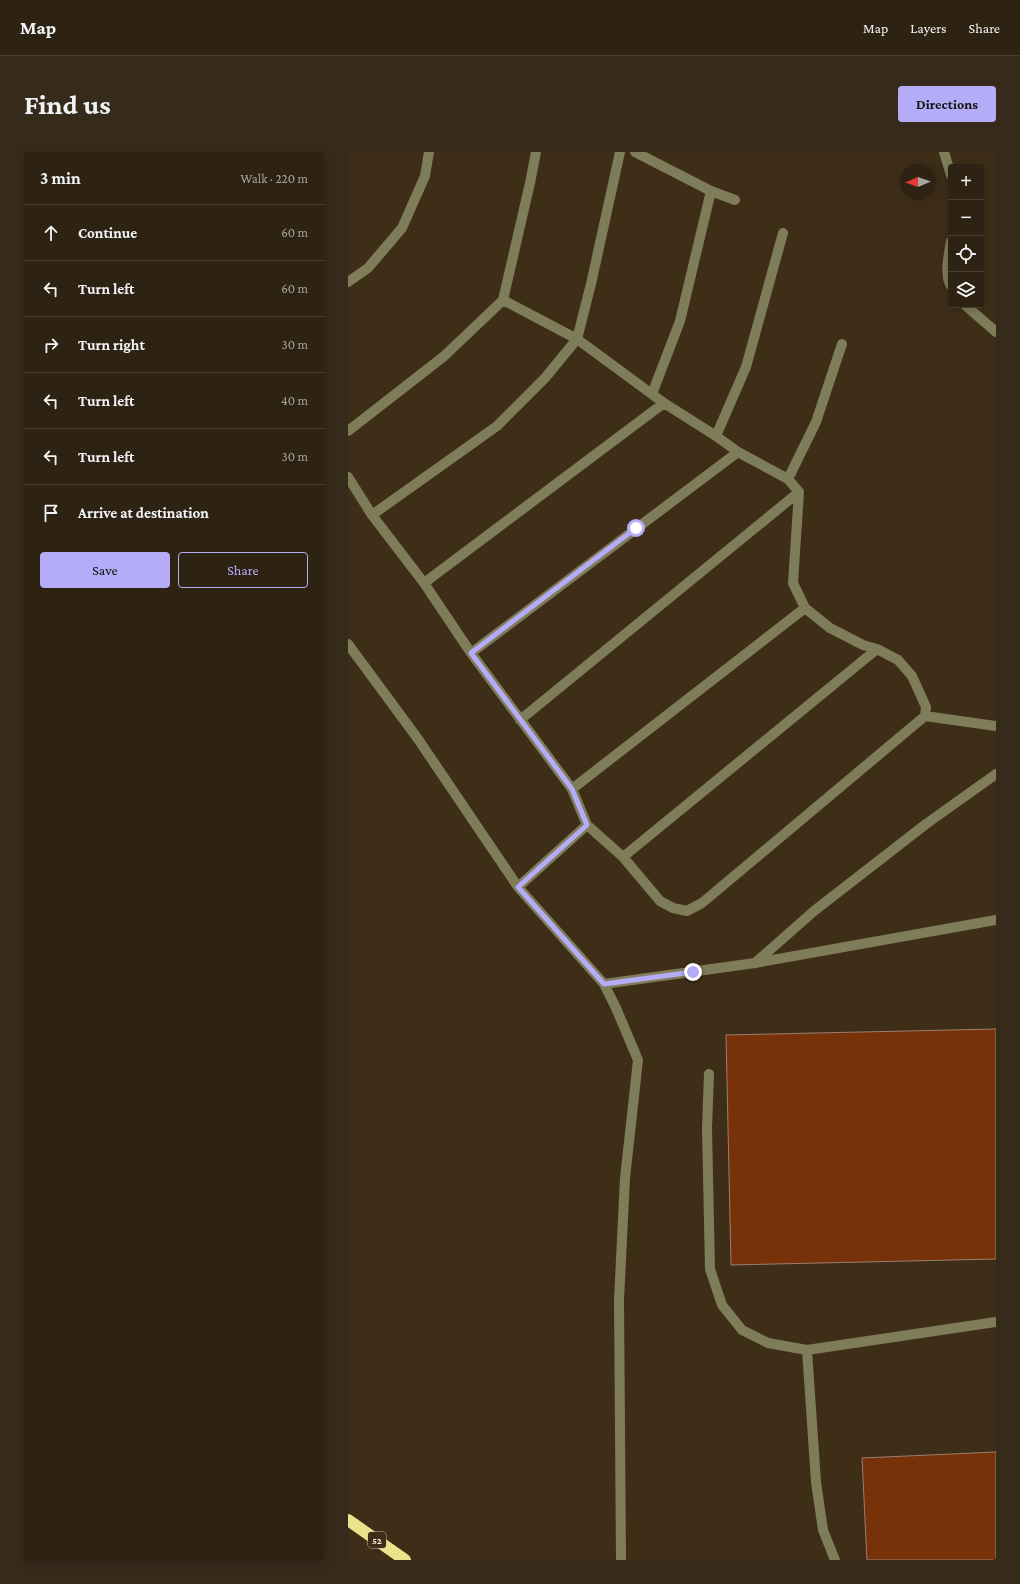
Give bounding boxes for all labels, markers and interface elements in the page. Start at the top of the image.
text: Map [20,17,56,38]
text: Map [863,20,888,36]
text: Layers [910,20,947,36]
text: Share [969,20,1000,36]
button: Directions [898,86,996,122]
text: Find us [24,89,111,120]
north arrow [900,164,936,200]
map controls [948,164,984,308]
button: + [948,164,984,200]
text: 3 min [40,169,81,188]
text: Walk · 220 m [240,171,308,186]
button: − [948,200,984,236]
icon: ahead [40,222,62,244]
text: Continue [78,225,137,241]
text: 60 m [281,225,308,240]
button: locate [948,236,984,272]
button: layers [948,272,984,308]
icon: left [40,278,62,300]
text: Turn left [78,281,134,297]
text: 60 m [281,281,308,296]
icon: right [40,334,62,356]
text: Turn right [78,337,145,353]
text: 30 m [282,337,308,352]
icon: left [40,390,62,412]
text: Turn left [78,393,134,409]
text: 40 m [281,393,308,408]
icon: left [40,446,62,468]
text: Turn left [78,449,134,465]
text: 30 m [282,449,308,464]
icon: arrive [40,502,62,524]
text: Arrive at destination [78,505,209,521]
route start [627,519,645,537]
button: Save [40,552,170,588]
button: Share [178,552,308,588]
route end [684,963,702,981]
road number: 52 [368,1532,386,1548]

